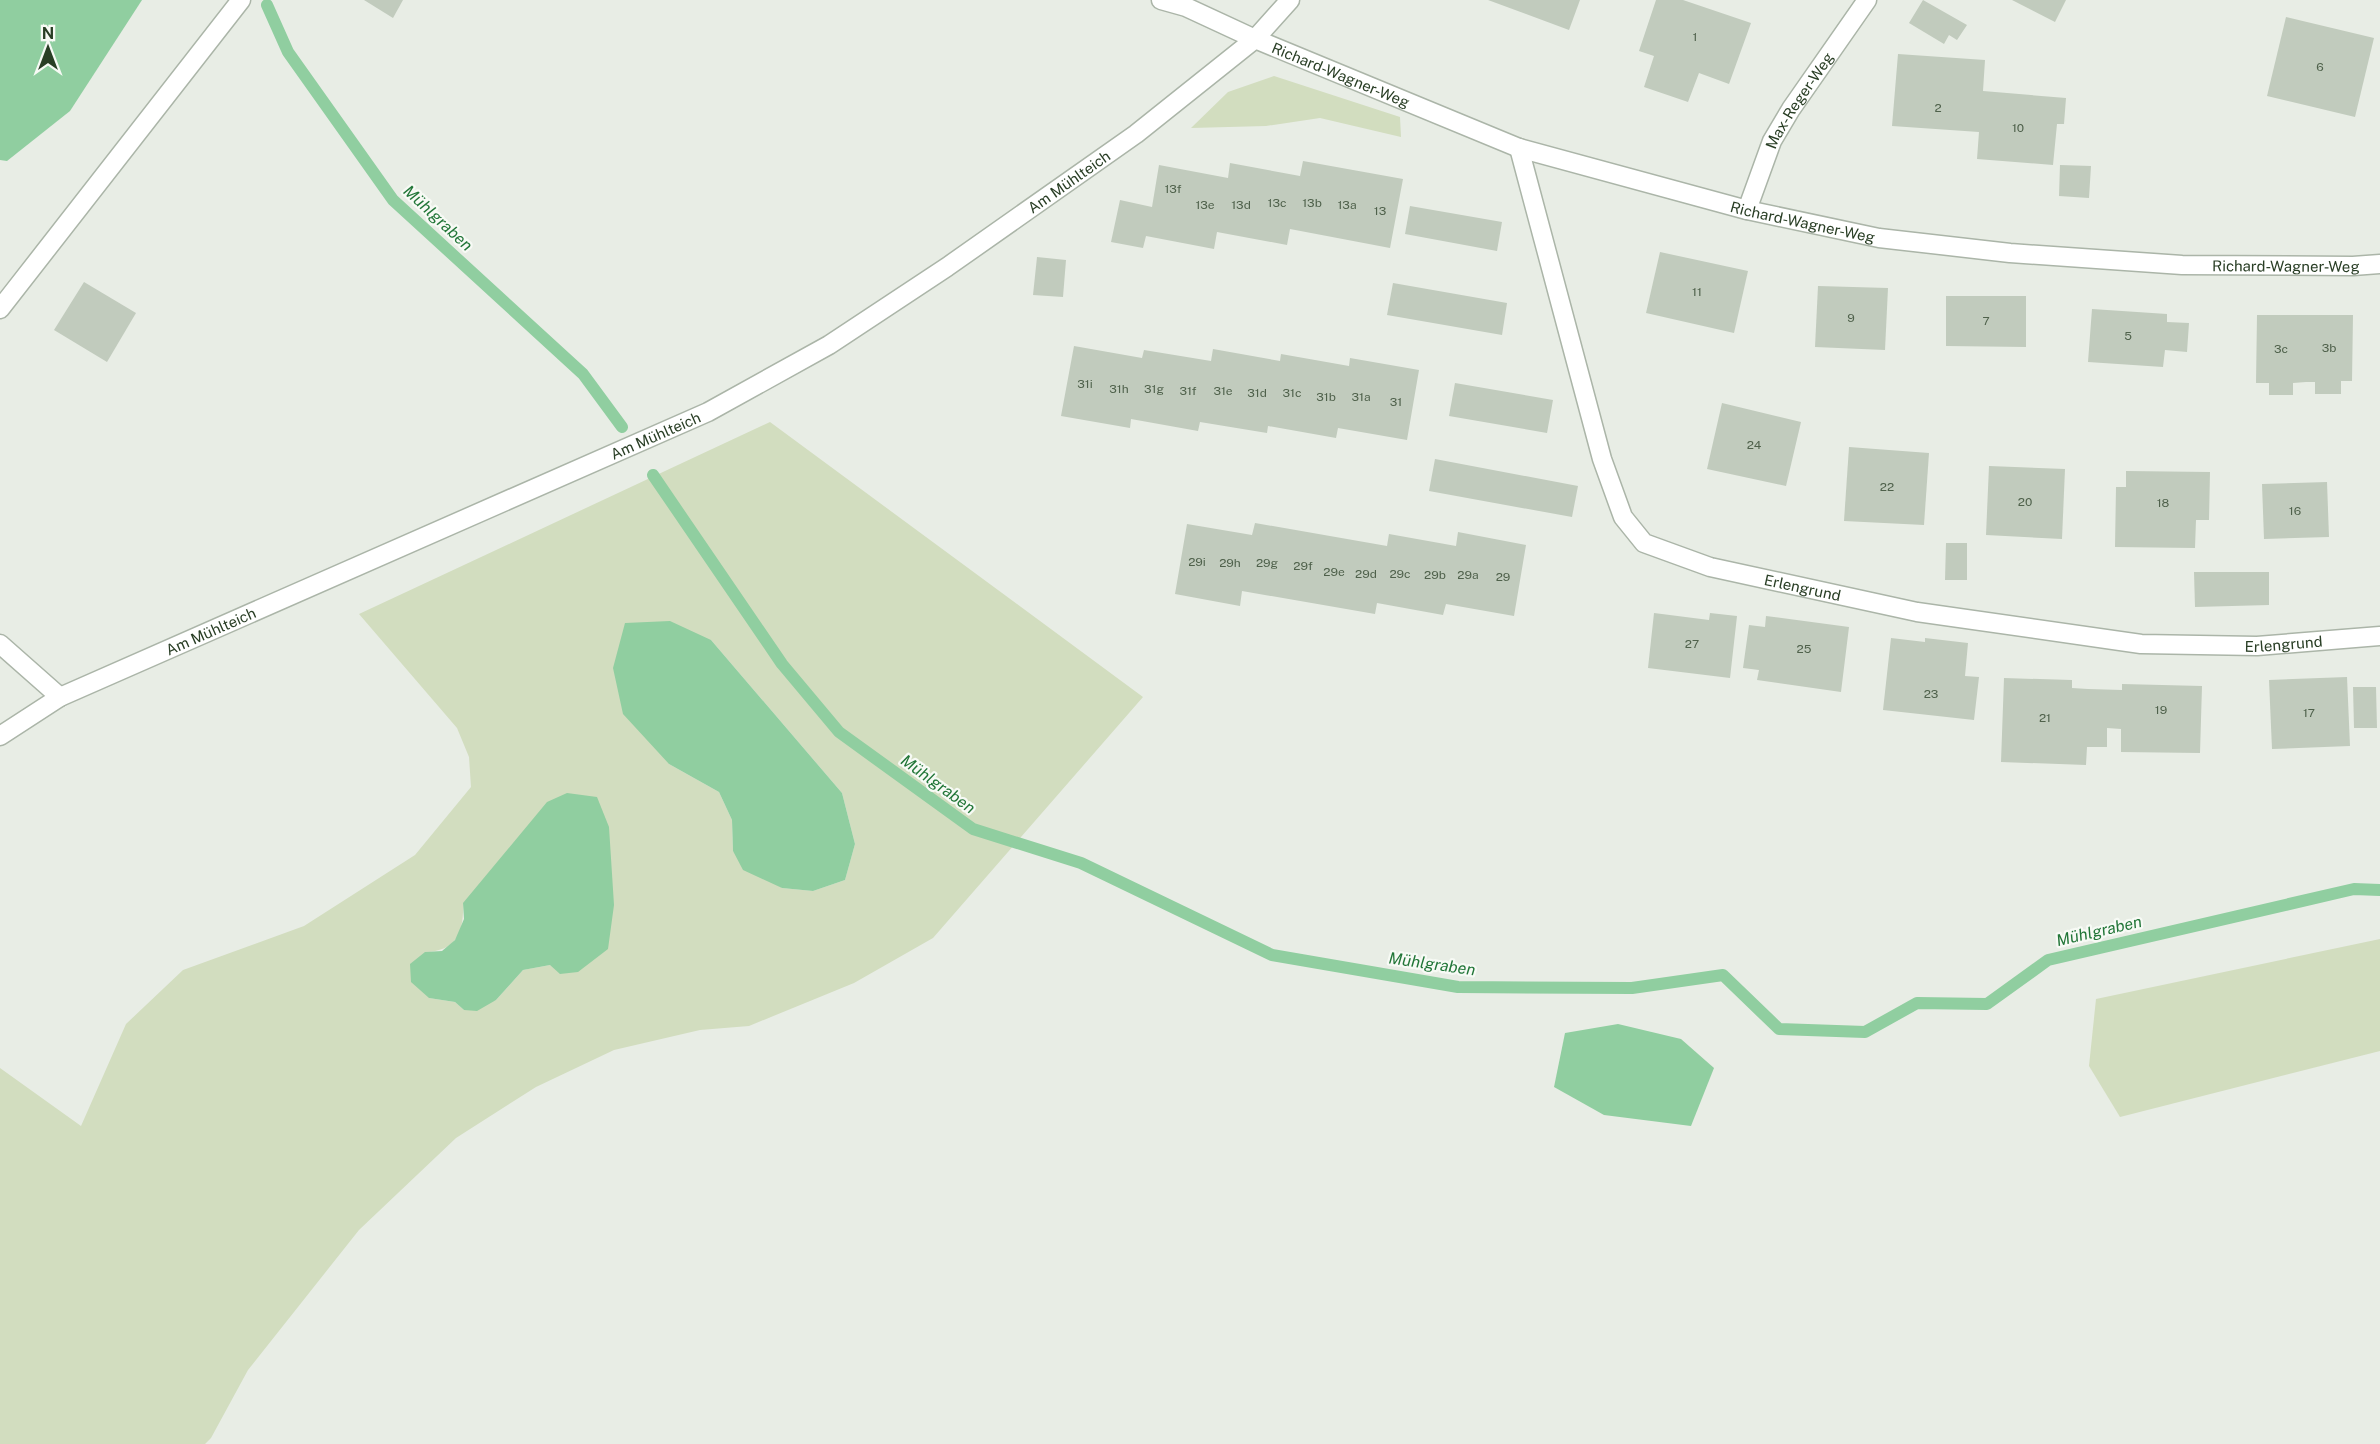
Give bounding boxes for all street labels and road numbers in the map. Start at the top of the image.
street label: Richard-Wagner-Weg [1270,38,1412,110]
street label: Max-Reger-Weg [1762,49,1836,151]
street label: Am Mühlteich [1024,147,1113,216]
street label: Richard-Wagner-Weg [1729,197,1877,245]
street label: Richard-Wagner-Weg [2212,257,2360,275]
street label: Am Mühlteich [608,408,703,462]
street label: Erlengrund [1763,571,1843,604]
street label: Am Mühlteich [163,604,258,658]
street label: Erlengrund [2245,632,2323,655]

